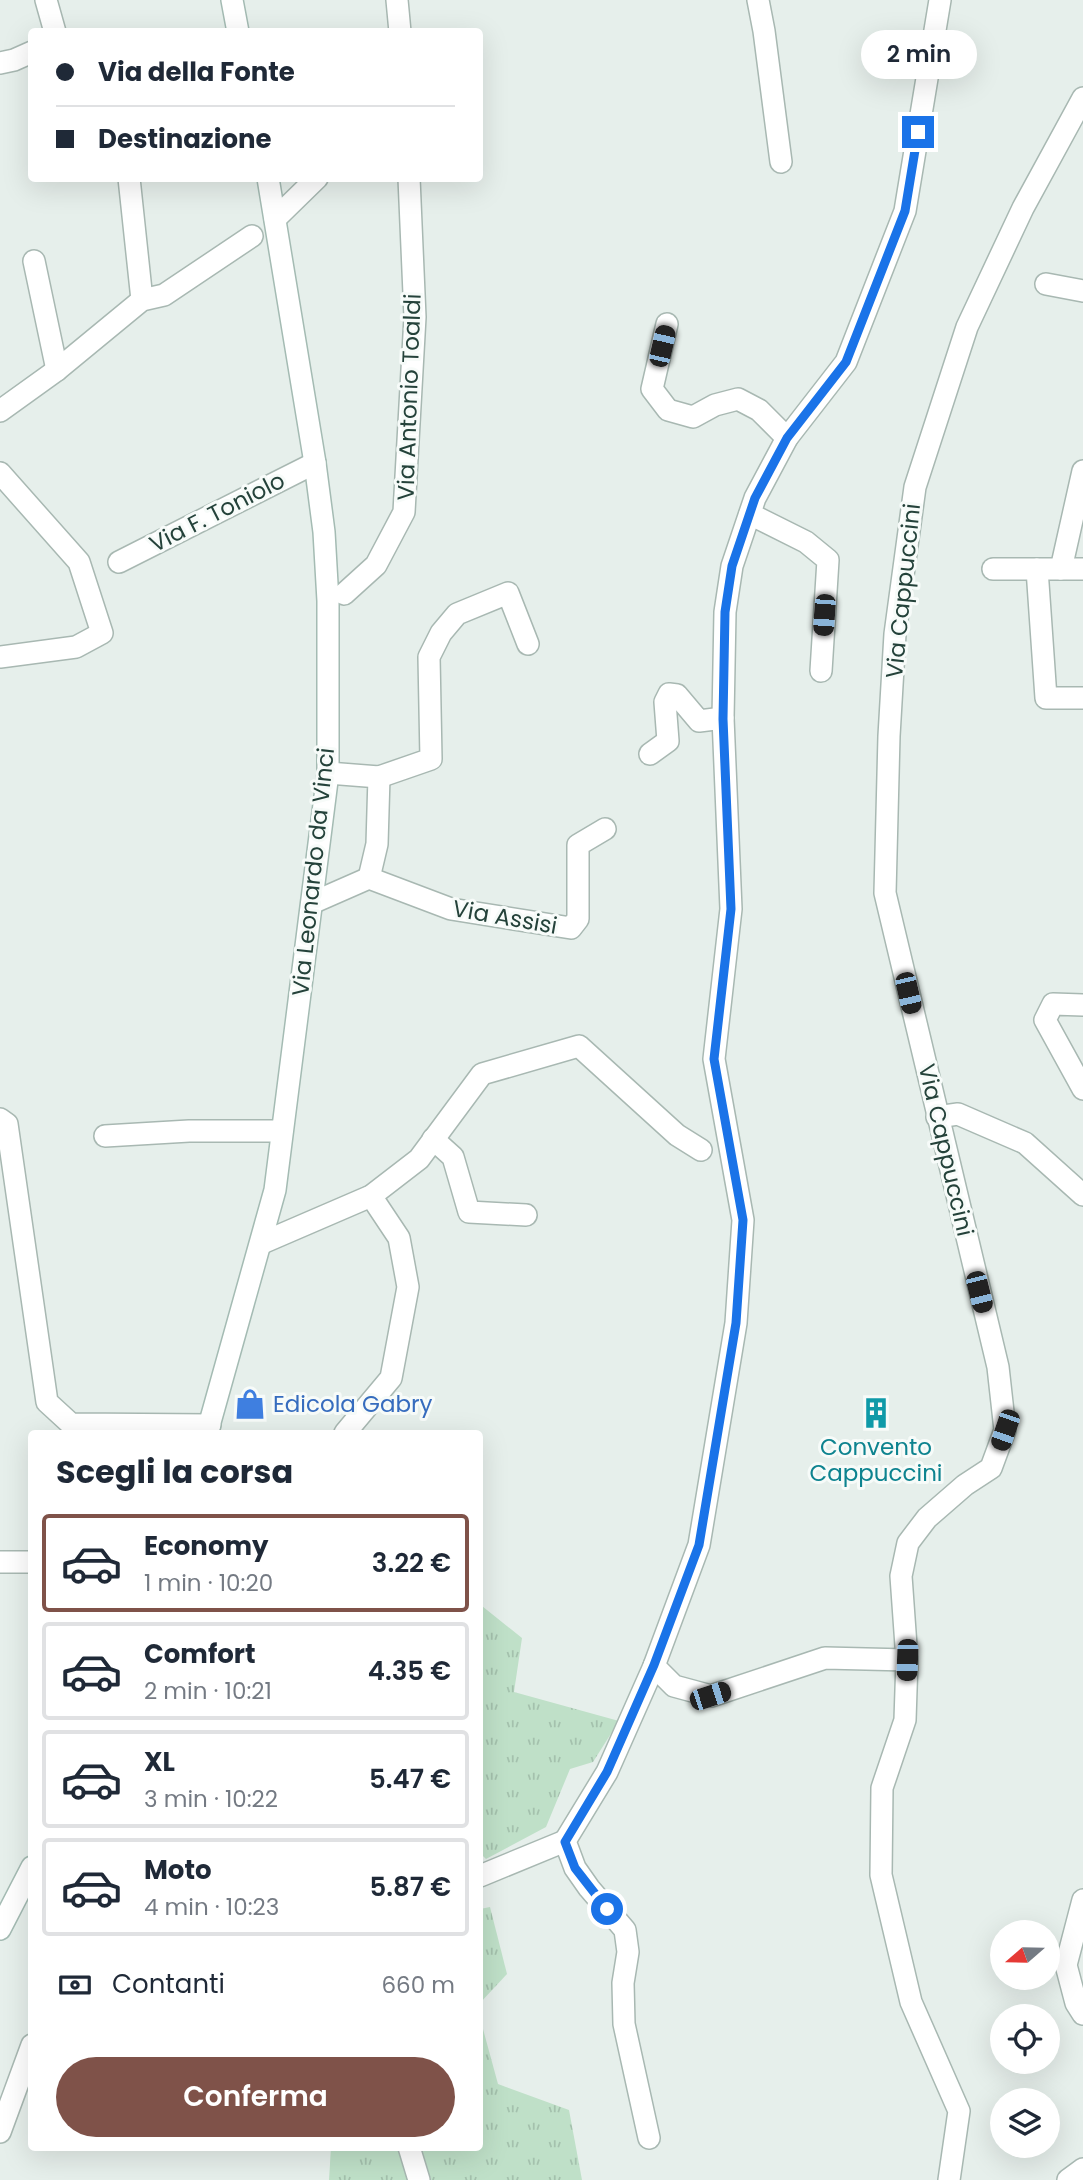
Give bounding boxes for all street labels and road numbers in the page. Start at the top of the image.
street label: Via Antonio Toaldi [389,293,429,501]
street label: Via F. Toniolo [144,464,290,560]
street label: Via Cappuccini [878,502,928,680]
street label: Via Leonardo da Vinci [284,746,342,998]
street label: Via Assisi [450,892,560,942]
street label: Via Cappuccini [911,1061,981,1239]

